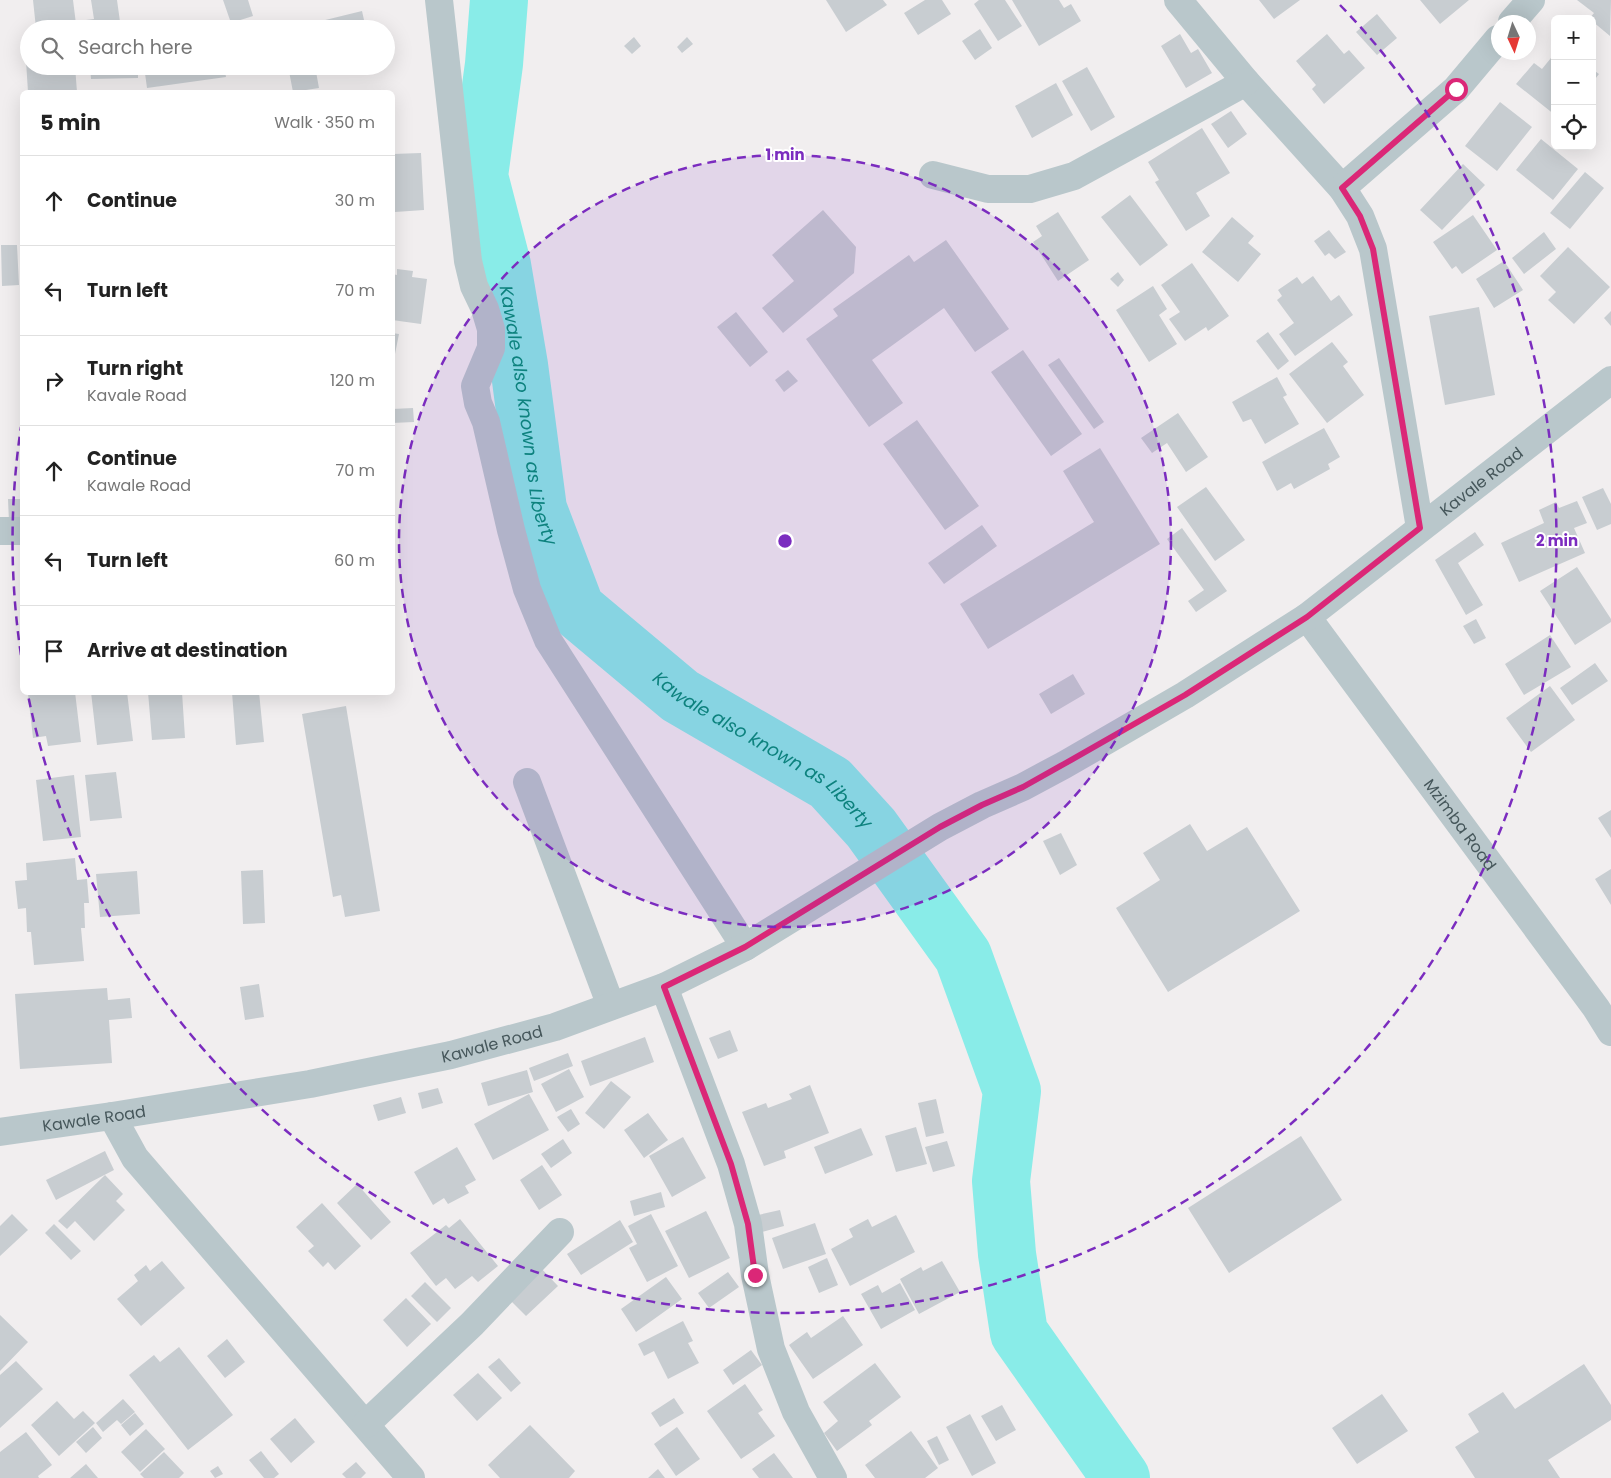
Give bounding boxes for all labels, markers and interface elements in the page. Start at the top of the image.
north arrow [1491,15,1536,60]
map controls [1551,15,1596,150]
button: + [1551,15,1596,60]
search box [20,20,395,75]
icon: search [38,34,66,62]
text: Search here [78,34,192,61]
button: − [1551,60,1596,105]
route start [1445,78,1468,101]
button: locate [1551,105,1596,150]
text: 5 min [40,108,101,137]
text: Walk · 350 m [274,111,375,134]
text: 1 min [765,144,805,165]
icon: ahead [40,187,68,215]
text: Continue [87,187,177,214]
text: 30 m [335,189,375,212]
icon: left [40,277,68,305]
text: Turn left [87,277,168,304]
text: 70 m [335,279,375,302]
water label: Kawale also known as Liberty [494,284,564,550]
text: Turn right [87,355,183,382]
icon: right [40,367,68,395]
text: 120 m [330,369,375,392]
text: Kavale Road [87,384,187,407]
street label: Kavale Road [1435,442,1528,521]
text: Continue [87,445,177,472]
icon: ahead [40,457,68,485]
text: 70 m [335,459,375,482]
text: Kawale Road [87,474,191,497]
text: 2 min [1536,530,1578,551]
centre of rings [776,532,794,550]
icon: left [40,547,68,575]
text: Turn left [87,547,168,574]
text: 60 m [334,549,375,572]
icon: arrive [40,637,68,665]
text: Arrive at destination [87,637,288,664]
water label: Kawale also known as Liberty [648,665,879,835]
street label: Mzimba Road [1418,774,1502,875]
street label: Kawale Road [439,1020,545,1069]
street label: Kawale Road [41,1100,147,1138]
route end [744,1264,767,1287]

